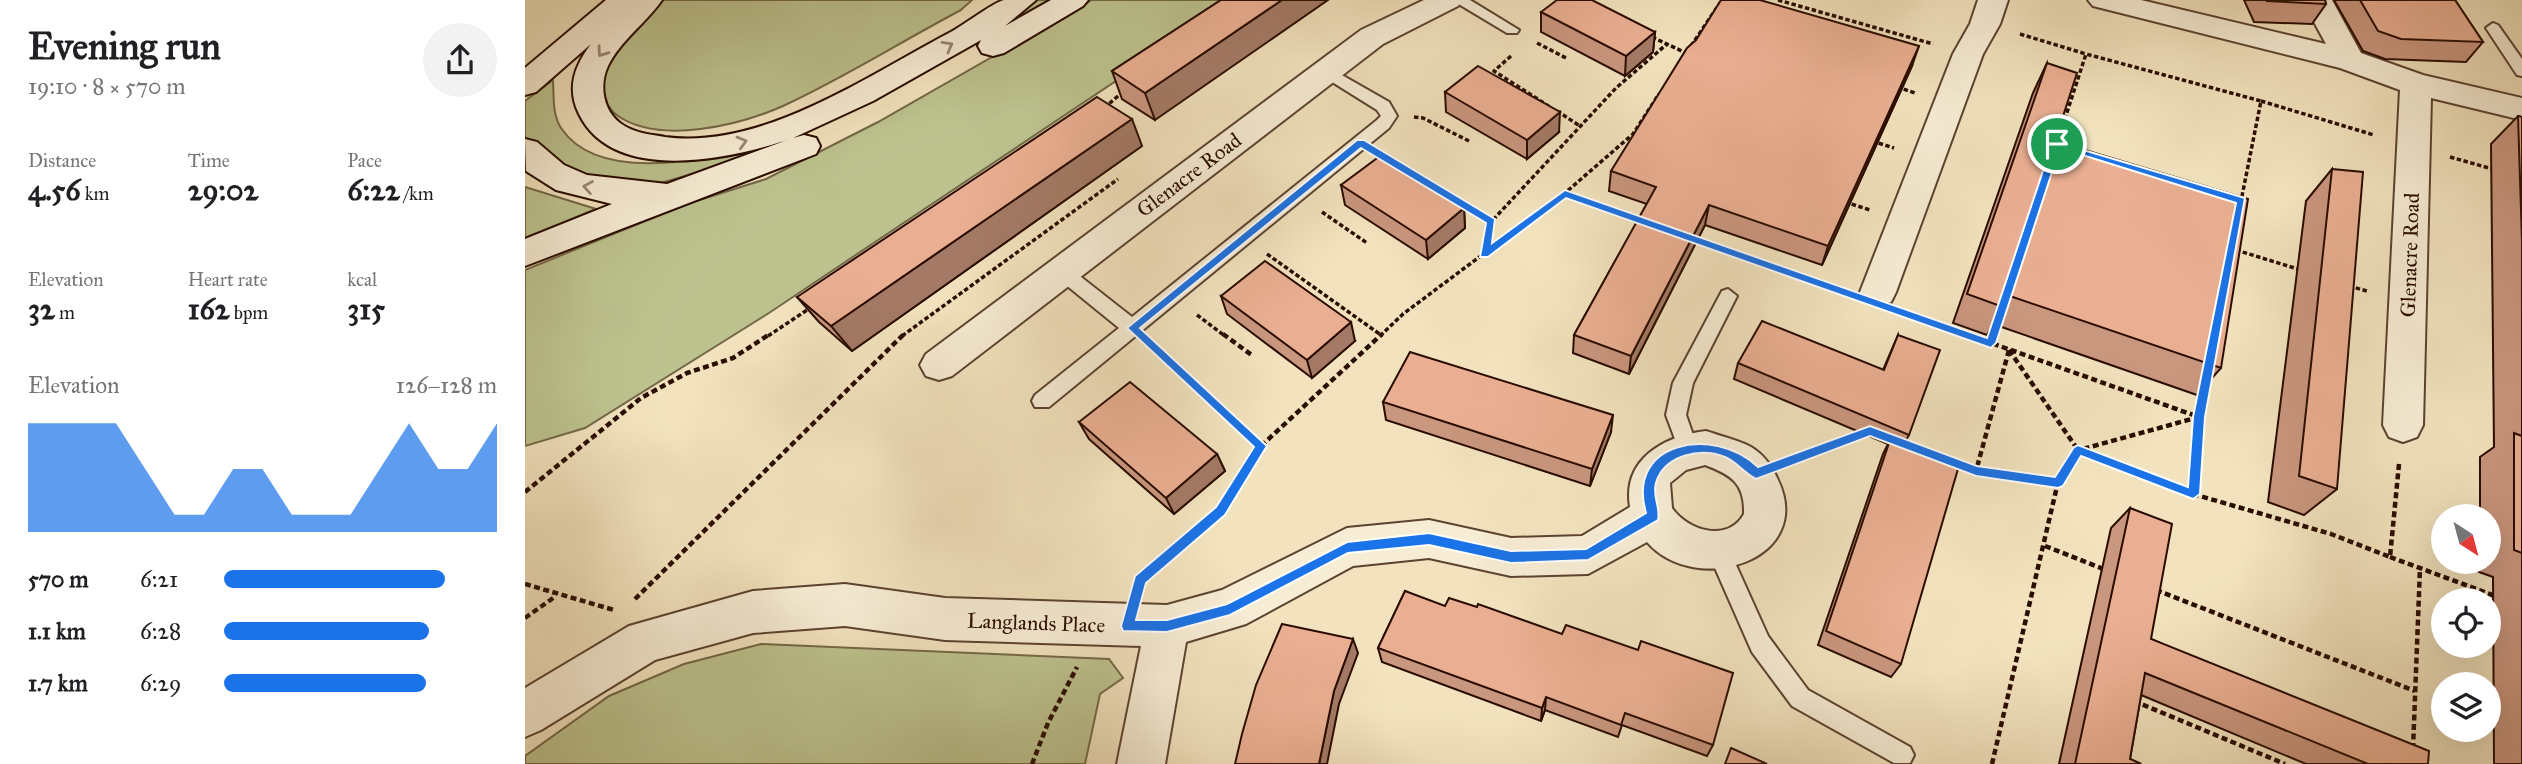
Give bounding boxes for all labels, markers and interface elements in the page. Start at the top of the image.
text: Evening run [28,23,221,69]
button: share [423,23,497,97]
one-way arrow [940,41,953,54]
one-way arrow [598,44,610,57]
text: 19:10 · 8 × 570 m [28,72,186,100]
pin [2027,114,2087,174]
icon: arrive [2038,125,2076,163]
street label: Glenacre Road [1131,127,1247,223]
one-way arrow [736,135,748,150]
text: Distance [28,149,96,172]
text: Time [188,149,230,172]
text: Pace [347,149,382,172]
text: 4.56 [28,172,81,208]
text: 29:02 [188,172,258,208]
text: 6:22 [347,172,400,208]
one-way arrow [582,180,594,195]
text: km [81,182,109,205]
text: /km [400,182,434,205]
street label: Glenacre Road [2395,192,2425,318]
text: Elevation [28,268,103,291]
text: Heart rate [188,268,268,291]
text: kcal [347,268,377,291]
text: 32 [28,291,55,327]
text: 162 [188,291,230,327]
text: 315 [347,291,385,327]
text: m [55,301,75,324]
text: bpm [230,301,268,324]
text: Elevation [28,371,119,399]
text: 126–128 m [396,371,497,399]
north arrow [2431,504,2501,574]
map controls [2431,504,2501,742]
text: 570 m [28,565,89,593]
text: 6:21 [140,565,178,593]
button: locate [2431,588,2501,658]
street label: Langlands Place [966,608,1106,638]
text: 1.1 km [28,617,86,645]
text: 6:28 [140,617,181,645]
text: 1.7 km [28,669,88,697]
text: 6:29 [140,669,181,697]
button: layers [2431,672,2501,742]

